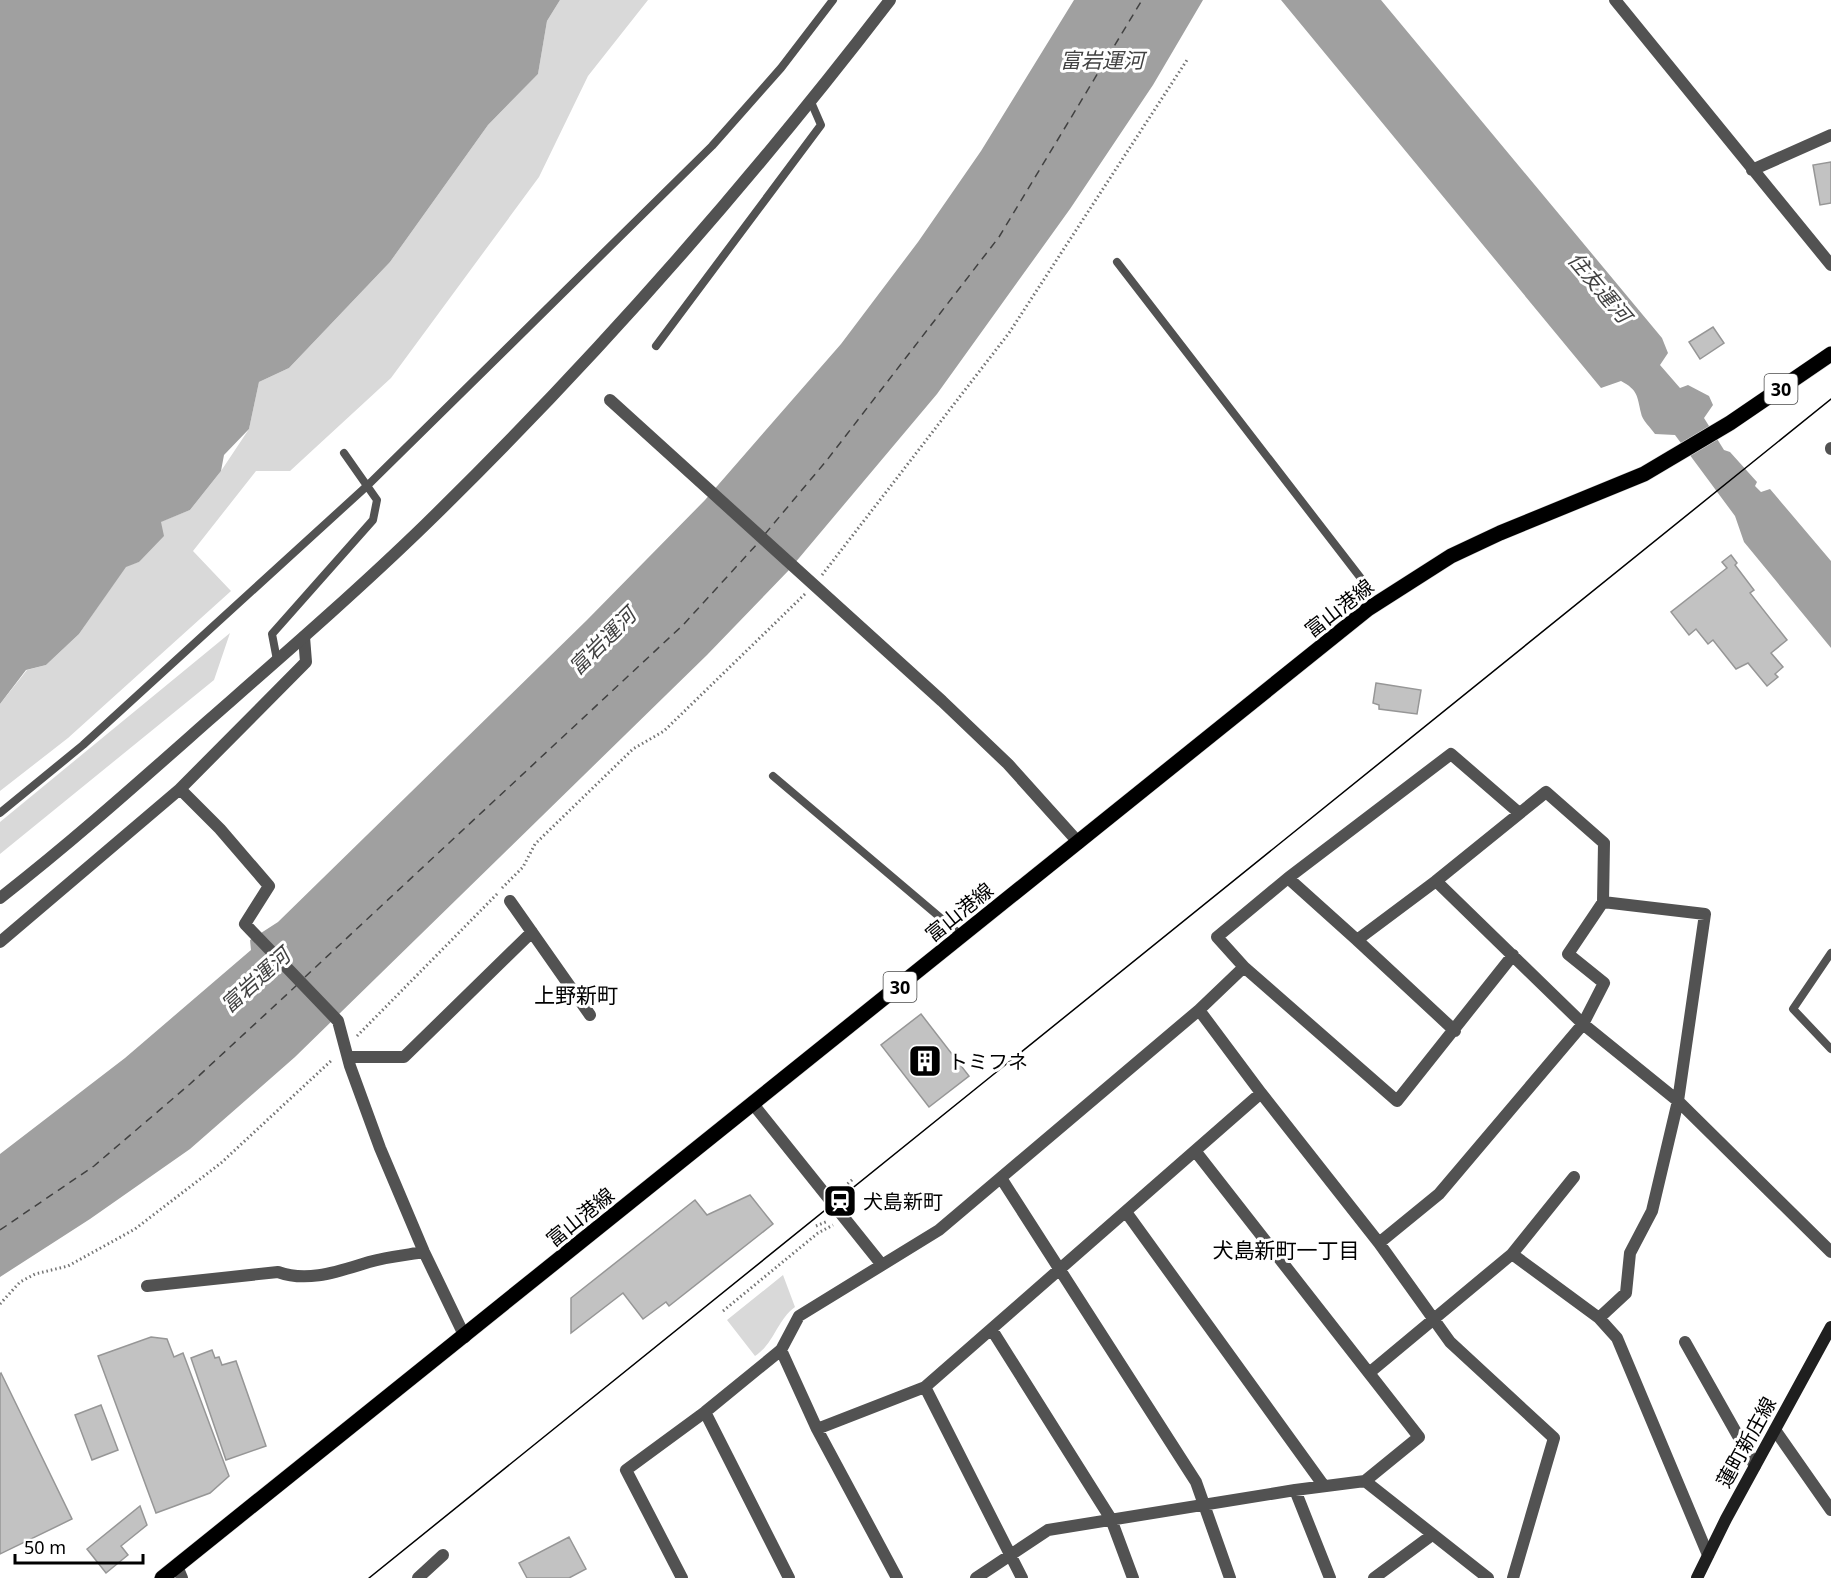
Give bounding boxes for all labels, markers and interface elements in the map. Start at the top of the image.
water label: 富岩運河 [1060,46,1148,74]
water label: 住友運河 [1562,246,1640,331]
road number: 30 [1764,374,1798,404]
street label: 富山港線 [1299,573,1379,643]
water label: 富岩運河 [562,599,644,681]
street label: 富山港線 [919,876,999,948]
water label: 富岩運河 [214,939,299,1019]
road number: 30 [884,972,916,1002]
district label: 上野新町 [534,981,618,1009]
building icon: トミフネ [907,1043,943,1079]
place label: トミフネ [948,1048,1028,1075]
street label: 富山港線 [540,1181,620,1253]
station icon: 犬島新町 [822,1183,858,1219]
place label: 犬島新町 [863,1188,943,1215]
district label: 犬島新町一丁目 [1213,1236,1360,1264]
street label: 蓮町新庄線 [1710,1392,1782,1492]
scale bar [15,1527,142,1565]
text: 50 m [24,1535,66,1559]

